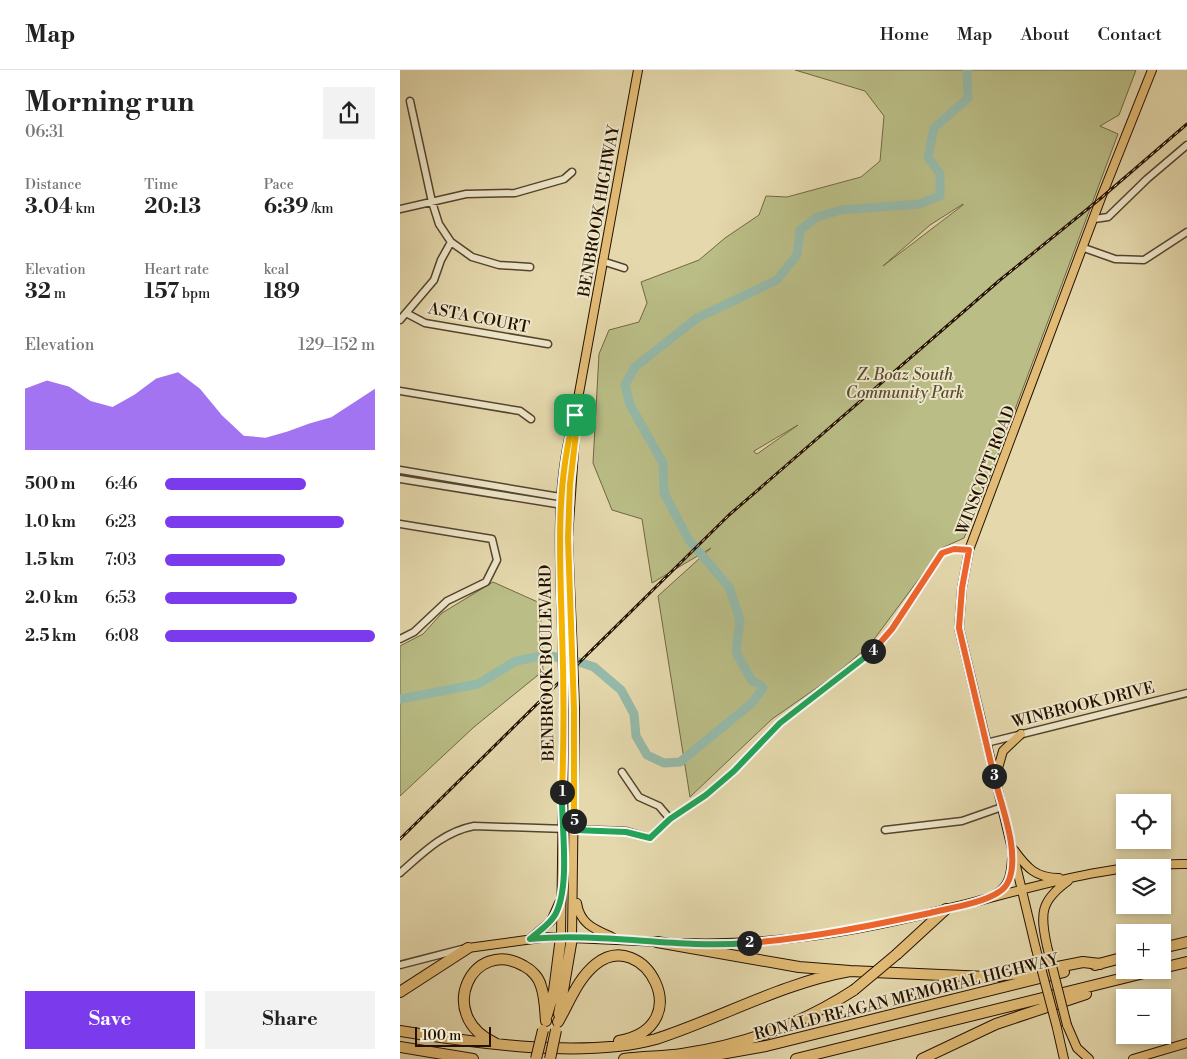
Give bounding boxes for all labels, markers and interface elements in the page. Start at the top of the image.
text: Map [25,20,75,50]
text: Home [880,23,929,46]
text: Map [957,23,993,46]
text: About [1021,23,1070,46]
text: Contact [1098,23,1162,46]
text: Morning run [25,85,194,120]
button: share [323,87,375,139]
text: 06:31 [25,122,64,142]
street label: BENBROOK HIGHWAY [574,122,624,300]
text: Distance [25,176,82,194]
text: Time [144,176,178,194]
text: Pace [264,176,294,194]
text: 3.04 [25,194,73,220]
text: 20:13 [144,194,201,220]
text: 6:39 [264,194,309,220]
text: km [73,200,95,218]
text: /km [309,200,334,218]
text: Elevation [25,261,86,279]
text: Heart rate [144,261,209,279]
text: kcal [264,261,289,279]
text: 32 [25,279,51,305]
text: 157 [144,279,179,305]
text: 189 [264,279,300,305]
text: m [51,285,66,303]
text: bpm [179,285,210,303]
street label: ASTA COURT [426,298,531,338]
text: Elevation [25,335,94,355]
text: 129–152 m [298,335,375,355]
park label: Z. Boaz South Community Park [846,365,964,403]
pin [554,394,596,436]
icon: arrive [561,401,589,429]
street label: WINSCOTT ROAD [952,403,1020,539]
text: 500 m [25,474,75,494]
text: 6:46 [105,474,138,494]
text: 1.0 km [25,512,76,532]
text: 6:23 [105,512,136,532]
text: 1.5 km [25,550,74,570]
text: 7:03 [105,550,136,570]
street label: BENBROOK BOULEVARD [535,564,559,763]
text: 2.0 km [25,588,78,608]
text: 6:53 [105,588,136,608]
text: 2.5 km [25,626,76,646]
text: 6:08 [105,626,139,646]
pin: 4 [860,638,886,664]
text: 4 [869,642,878,660]
street label: WINBROOK DRIVE [1009,678,1157,733]
pin: 3 [982,764,1006,788]
text: 3 [990,767,999,785]
pin: 1 [550,780,574,804]
text: 1 [559,783,566,801]
map controls [1116,794,1171,1044]
button: locate [1116,794,1171,849]
pin: 5 [562,808,586,834]
text: 5 [570,812,579,830]
button: layers [1116,859,1171,914]
button: + [1116,924,1171,979]
pin: 2 [736,930,762,956]
text: 2 [745,934,754,952]
street label: RONALD REAGAN MEMORIAL HIGHWAY [752,949,1062,1045]
button: − [1116,989,1171,1044]
button: Save [25,991,195,1049]
button: Share [205,991,375,1049]
scale bar [415,1024,491,1047]
text: 100 m [422,1027,461,1045]

